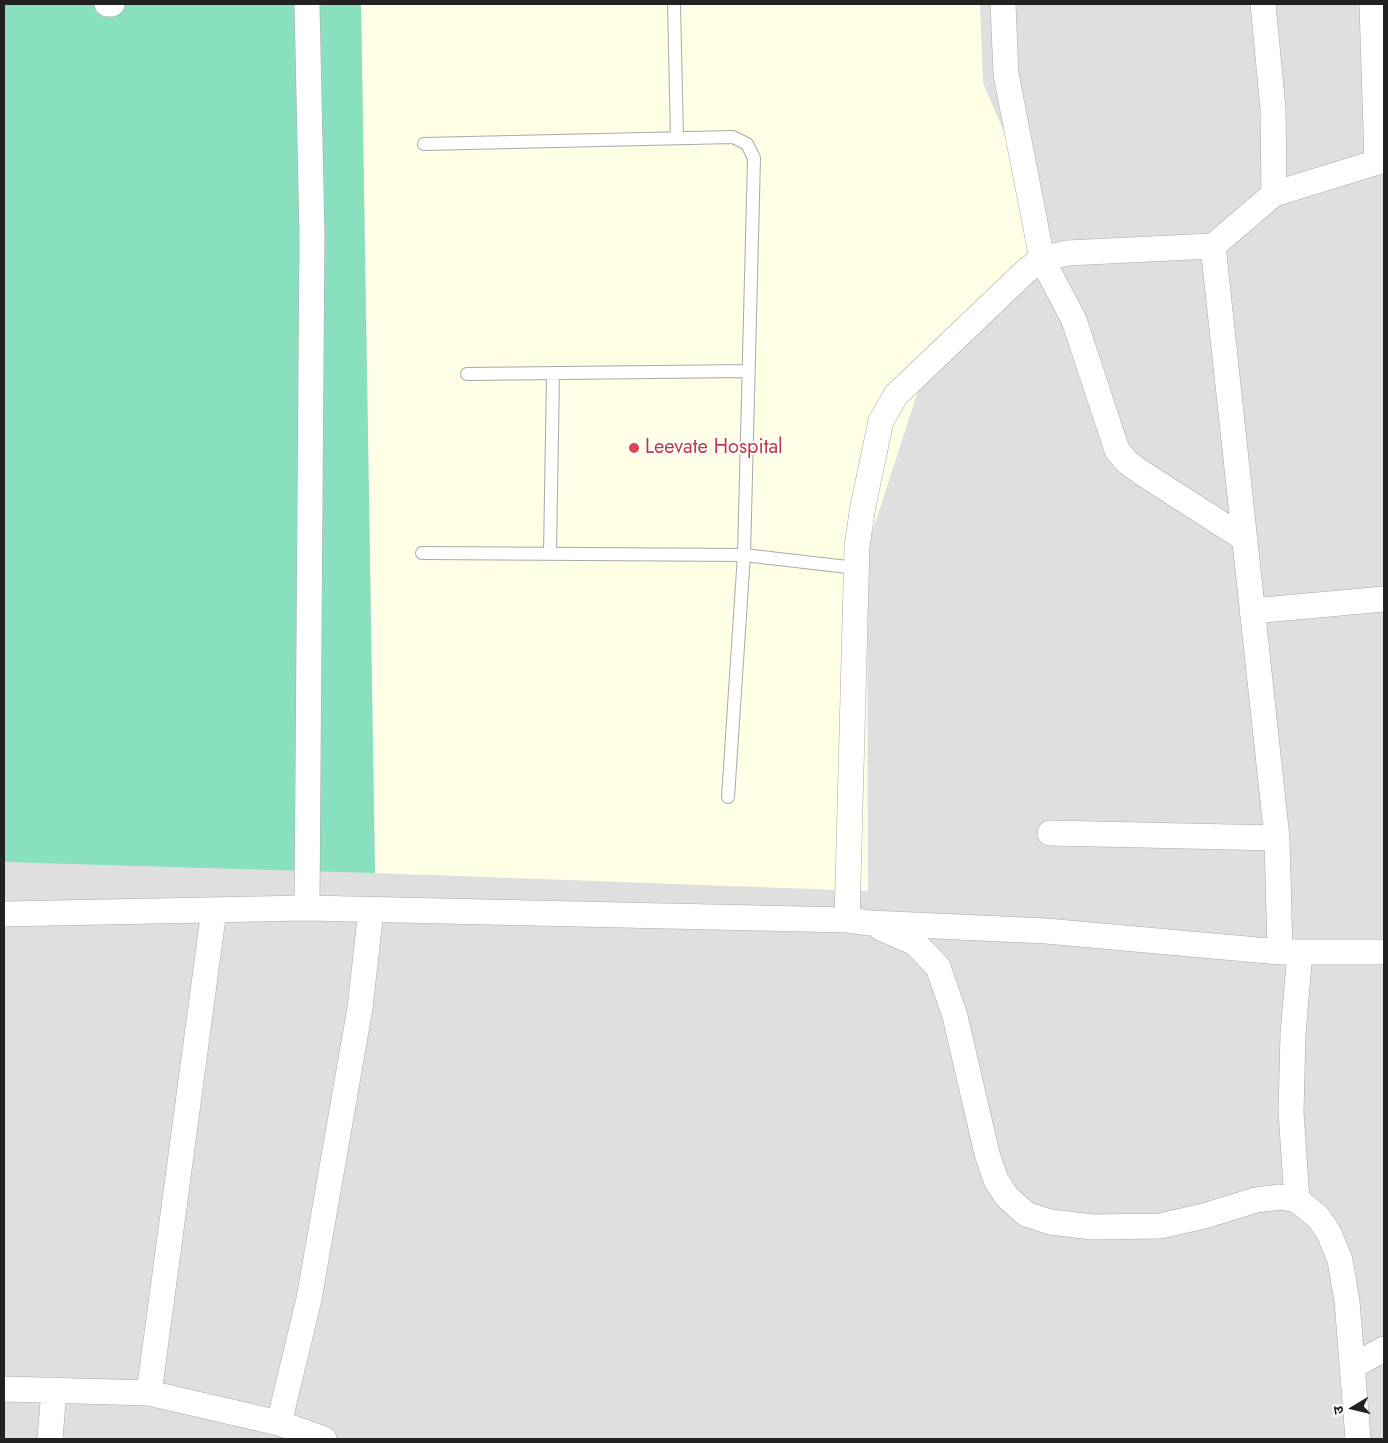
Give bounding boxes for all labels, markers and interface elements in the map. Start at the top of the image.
place label: Leevate Hospital [645,436,783,460]
marker: Leevate Hospital [627,441,641,455]
north arrow [1328,1383,1378,1433]
text: उ [1328,1405,1349,1416]

